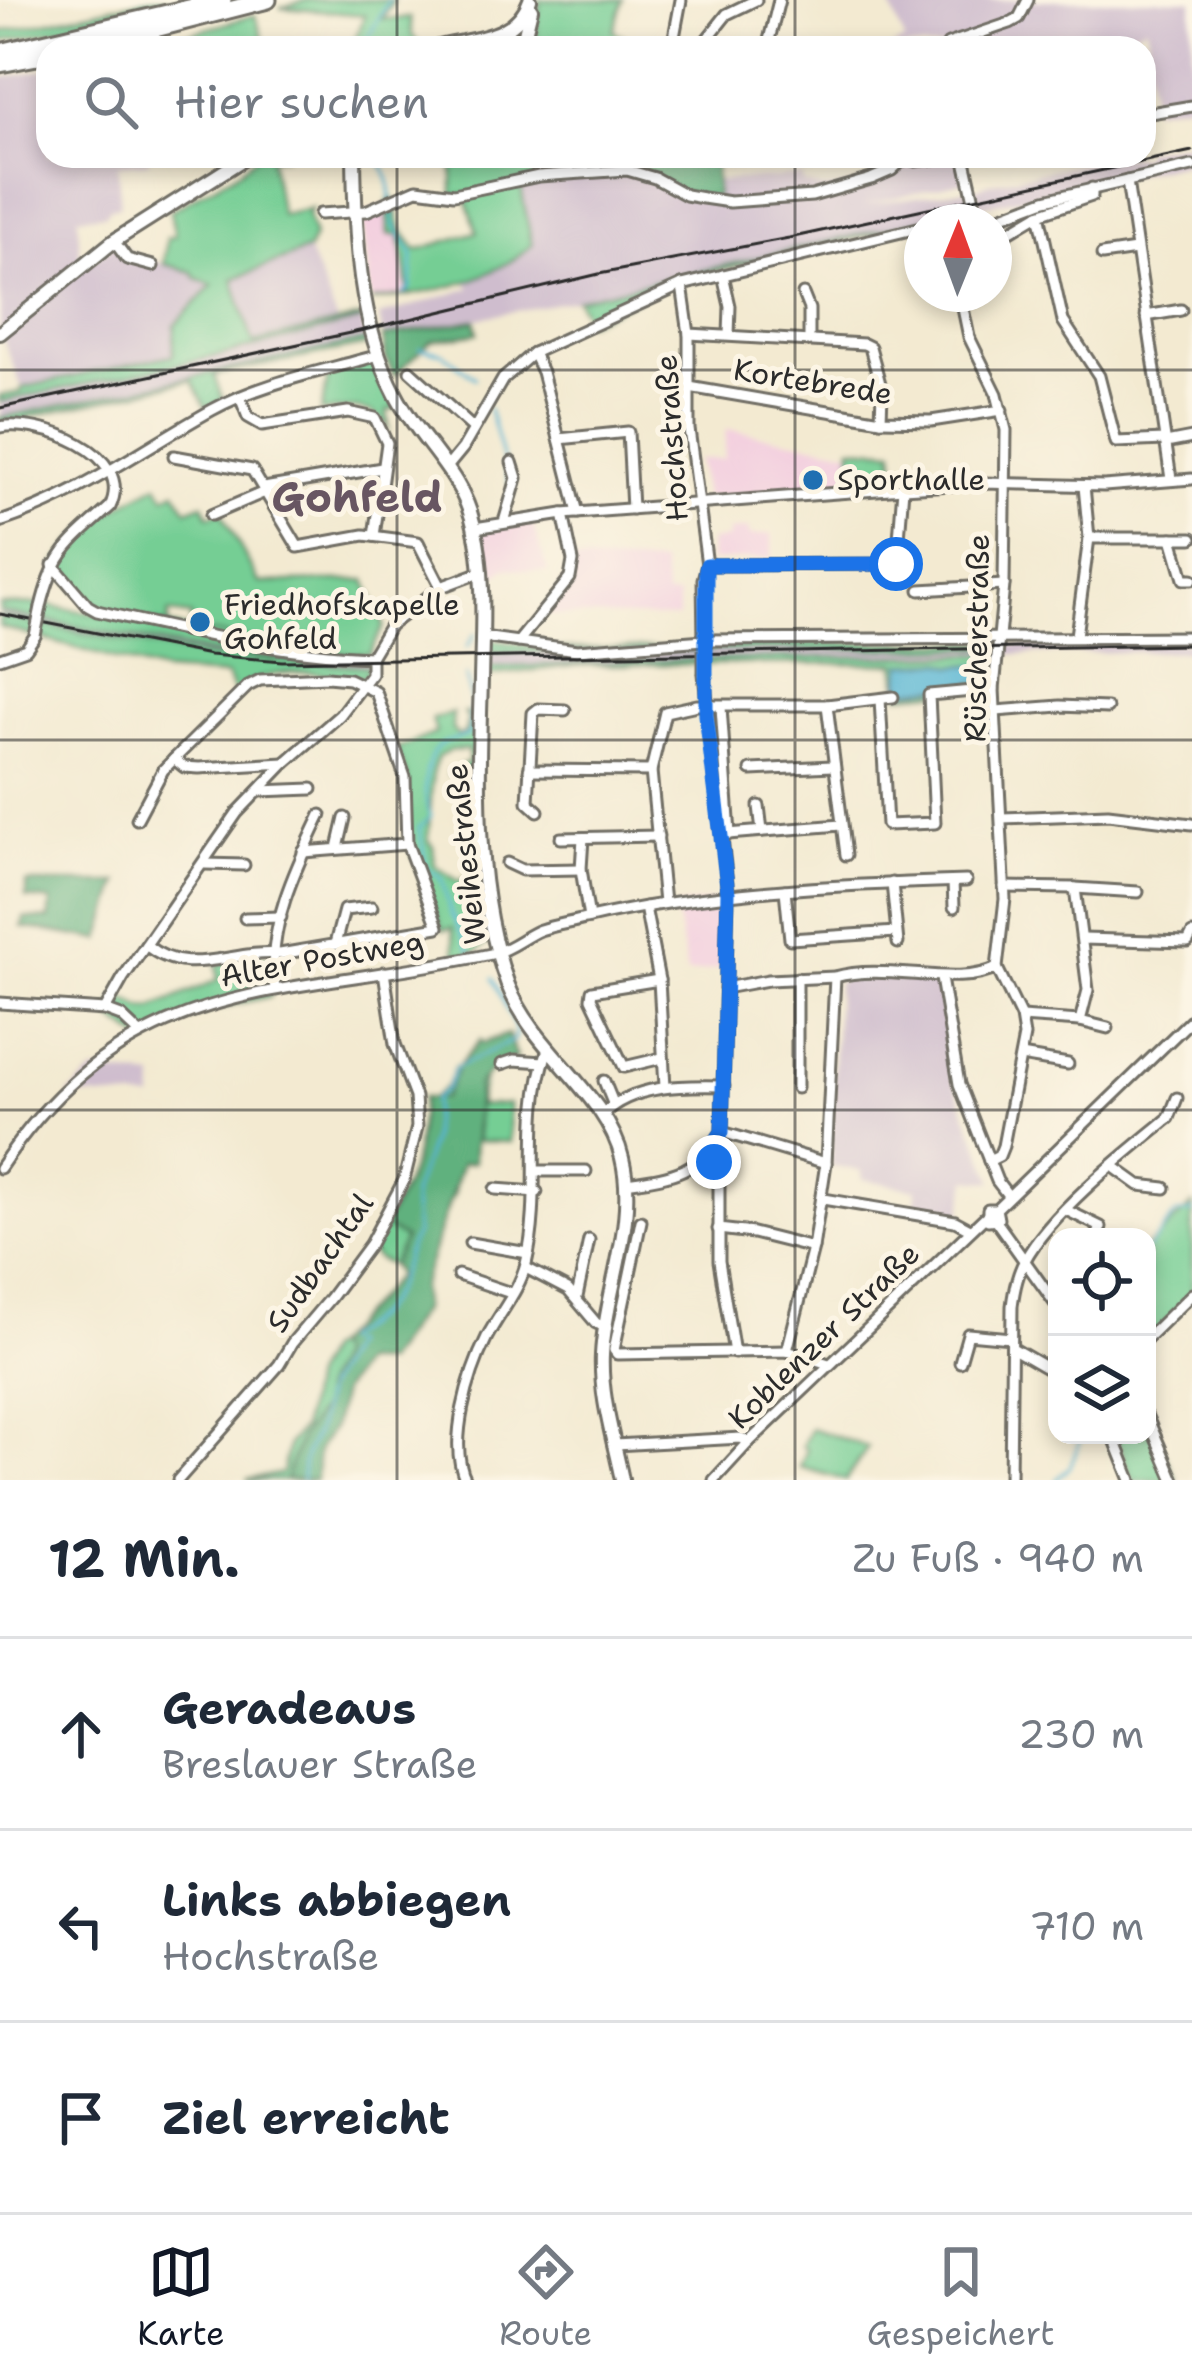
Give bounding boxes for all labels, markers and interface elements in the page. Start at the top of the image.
search box [36,36,1156,168]
icon: search [78,69,144,135]
text: Hier suchen [174,72,429,132]
north arrow [904,204,1012,312]
street label: Kortebrede [731,349,895,414]
street label: Hochstraße [645,353,698,523]
place label: Sporthalle [837,459,985,500]
marker: Sporthalle [800,467,826,493]
district label: Gohfeld [271,469,443,525]
street label: Rüscherstraße [954,533,999,743]
route start [869,537,923,591]
place label: Friedhofskapelle Gohfeld [224,584,460,659]
marker: Friedhofskapelle Gohfeld [187,609,213,635]
street label: Weihestraße [436,762,495,947]
street label: Alter Postweg [217,920,427,997]
route end [687,1135,741,1189]
street label: Sudbachtal [257,1185,383,1340]
map controls [1048,1228,1156,1444]
button: locate [1048,1228,1156,1336]
street label: Koblenzer Straße [719,1233,928,1438]
button: layers [1048,1336,1156,1444]
text: 12 Min. [48,1524,240,1592]
text: Zu Fuß · 940 m [852,1532,1144,1584]
text: Geradeaus [162,1678,416,1738]
icon: ahead [48,1701,114,1767]
text: 230 m [1018,1708,1144,1760]
text: Breslauer Straße [162,1738,478,1790]
text: Links abbiegen [162,1870,511,1930]
icon: left [48,1893,114,1959]
text: 710 m [1029,1900,1144,1952]
text: Hochstraße [162,1930,379,1982]
icon: arrive [48,2085,114,2151]
text: Ziel erreicht [162,2088,450,2148]
tab: Karte [137,2239,225,2356]
tab: Route [499,2239,592,2356]
tab: Gespeichert [867,2239,1055,2356]

